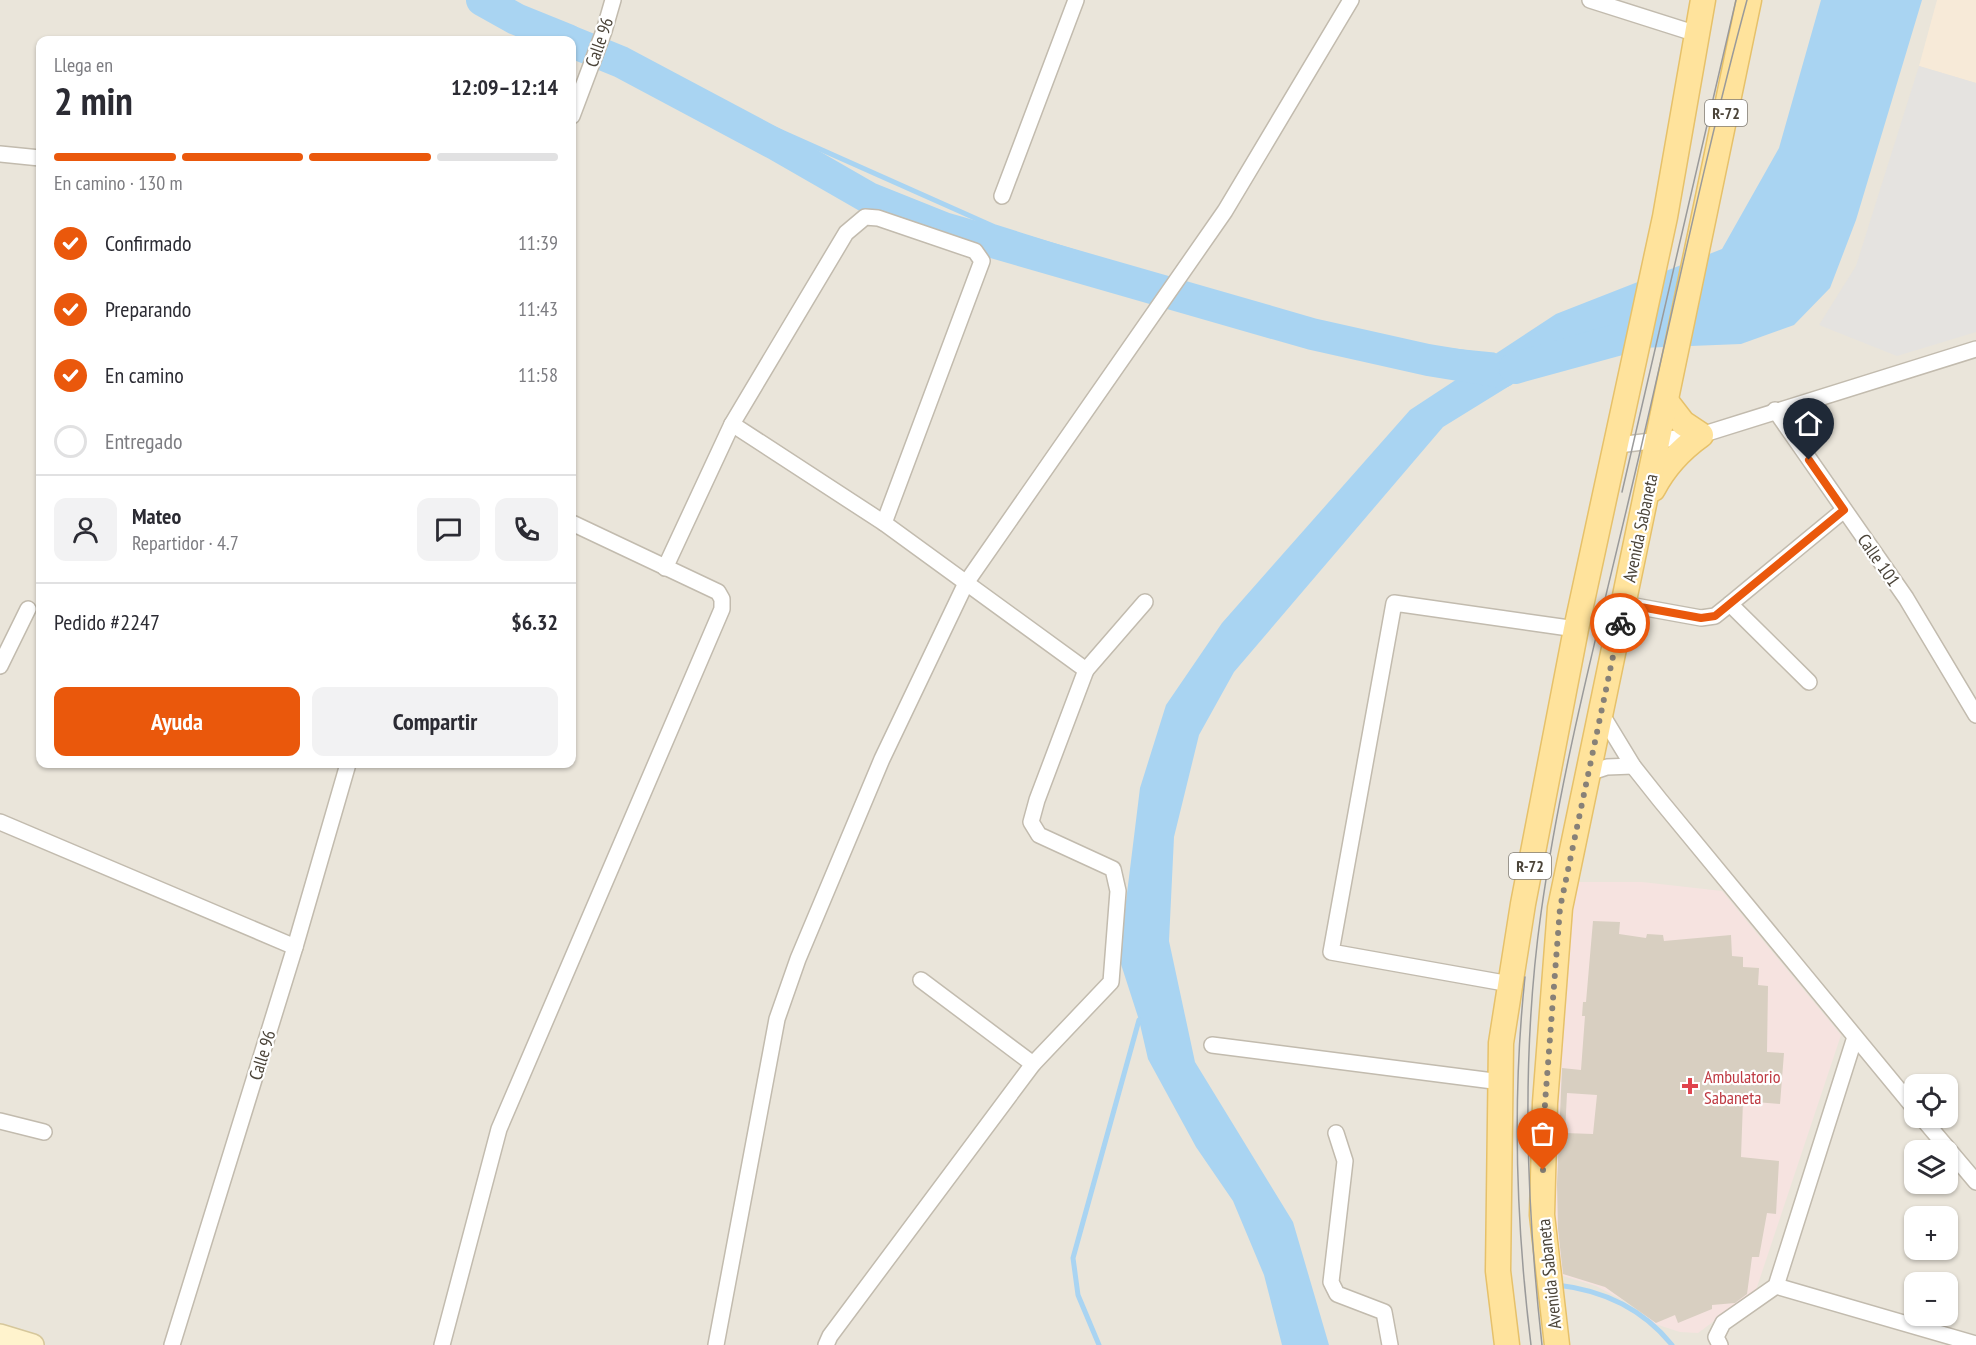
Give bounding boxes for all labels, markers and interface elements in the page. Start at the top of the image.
street label: Calle 96 [580,14,618,70]
text: Llega en [54,52,113,78]
text: 12:09–12:14 [451,73,558,101]
text: 2 min [54,75,133,126]
road number: R-72 [1705,100,1747,126]
text: En camino · 130 m [54,170,183,196]
icon: check [54,227,87,260]
text: Confirmado [105,229,191,257]
text: 11:39 [518,230,558,256]
icon: check [54,293,87,326]
text: Preparando [105,295,191,323]
text: 11:43 [518,296,558,322]
icon: check [54,359,87,392]
text: En camino [105,361,184,389]
text: 11:58 [518,362,558,388]
pin [1783,398,1834,460]
icon: home [1792,407,1825,440]
text: Entregado [105,427,182,455]
street label: Avenida Sabaneta [1617,472,1663,584]
button: person [54,498,117,561]
button: chat [417,498,480,561]
button: phone [495,498,558,561]
text: Mateo [132,502,181,530]
street label: Calle 101 [1853,529,1905,591]
text: Repartidor · 4.7 [132,530,239,556]
courier [1590,593,1650,653]
icon: bike [1604,607,1637,640]
text: Pedido #2247 [54,608,160,636]
text: $6.32 [511,608,558,636]
button: Ayuda [54,687,300,756]
button: Compartir [312,687,558,756]
road number: R-72 [1509,853,1551,879]
street label: Calle 96 [244,1027,280,1083]
place label: Ambulatorio Sabaneta [1704,1065,1781,1109]
map controls [1904,1074,1958,1326]
button: locate [1904,1074,1958,1128]
marker: Ambulatorio Sabaneta [1681,1077,1699,1095]
pin [1517,1108,1568,1170]
icon: bag [1526,1117,1559,1150]
button: layers [1904,1140,1958,1194]
button: + [1904,1206,1958,1260]
street label: Avenida Sabaneta [1532,1218,1566,1330]
button: − [1904,1272,1958,1326]

